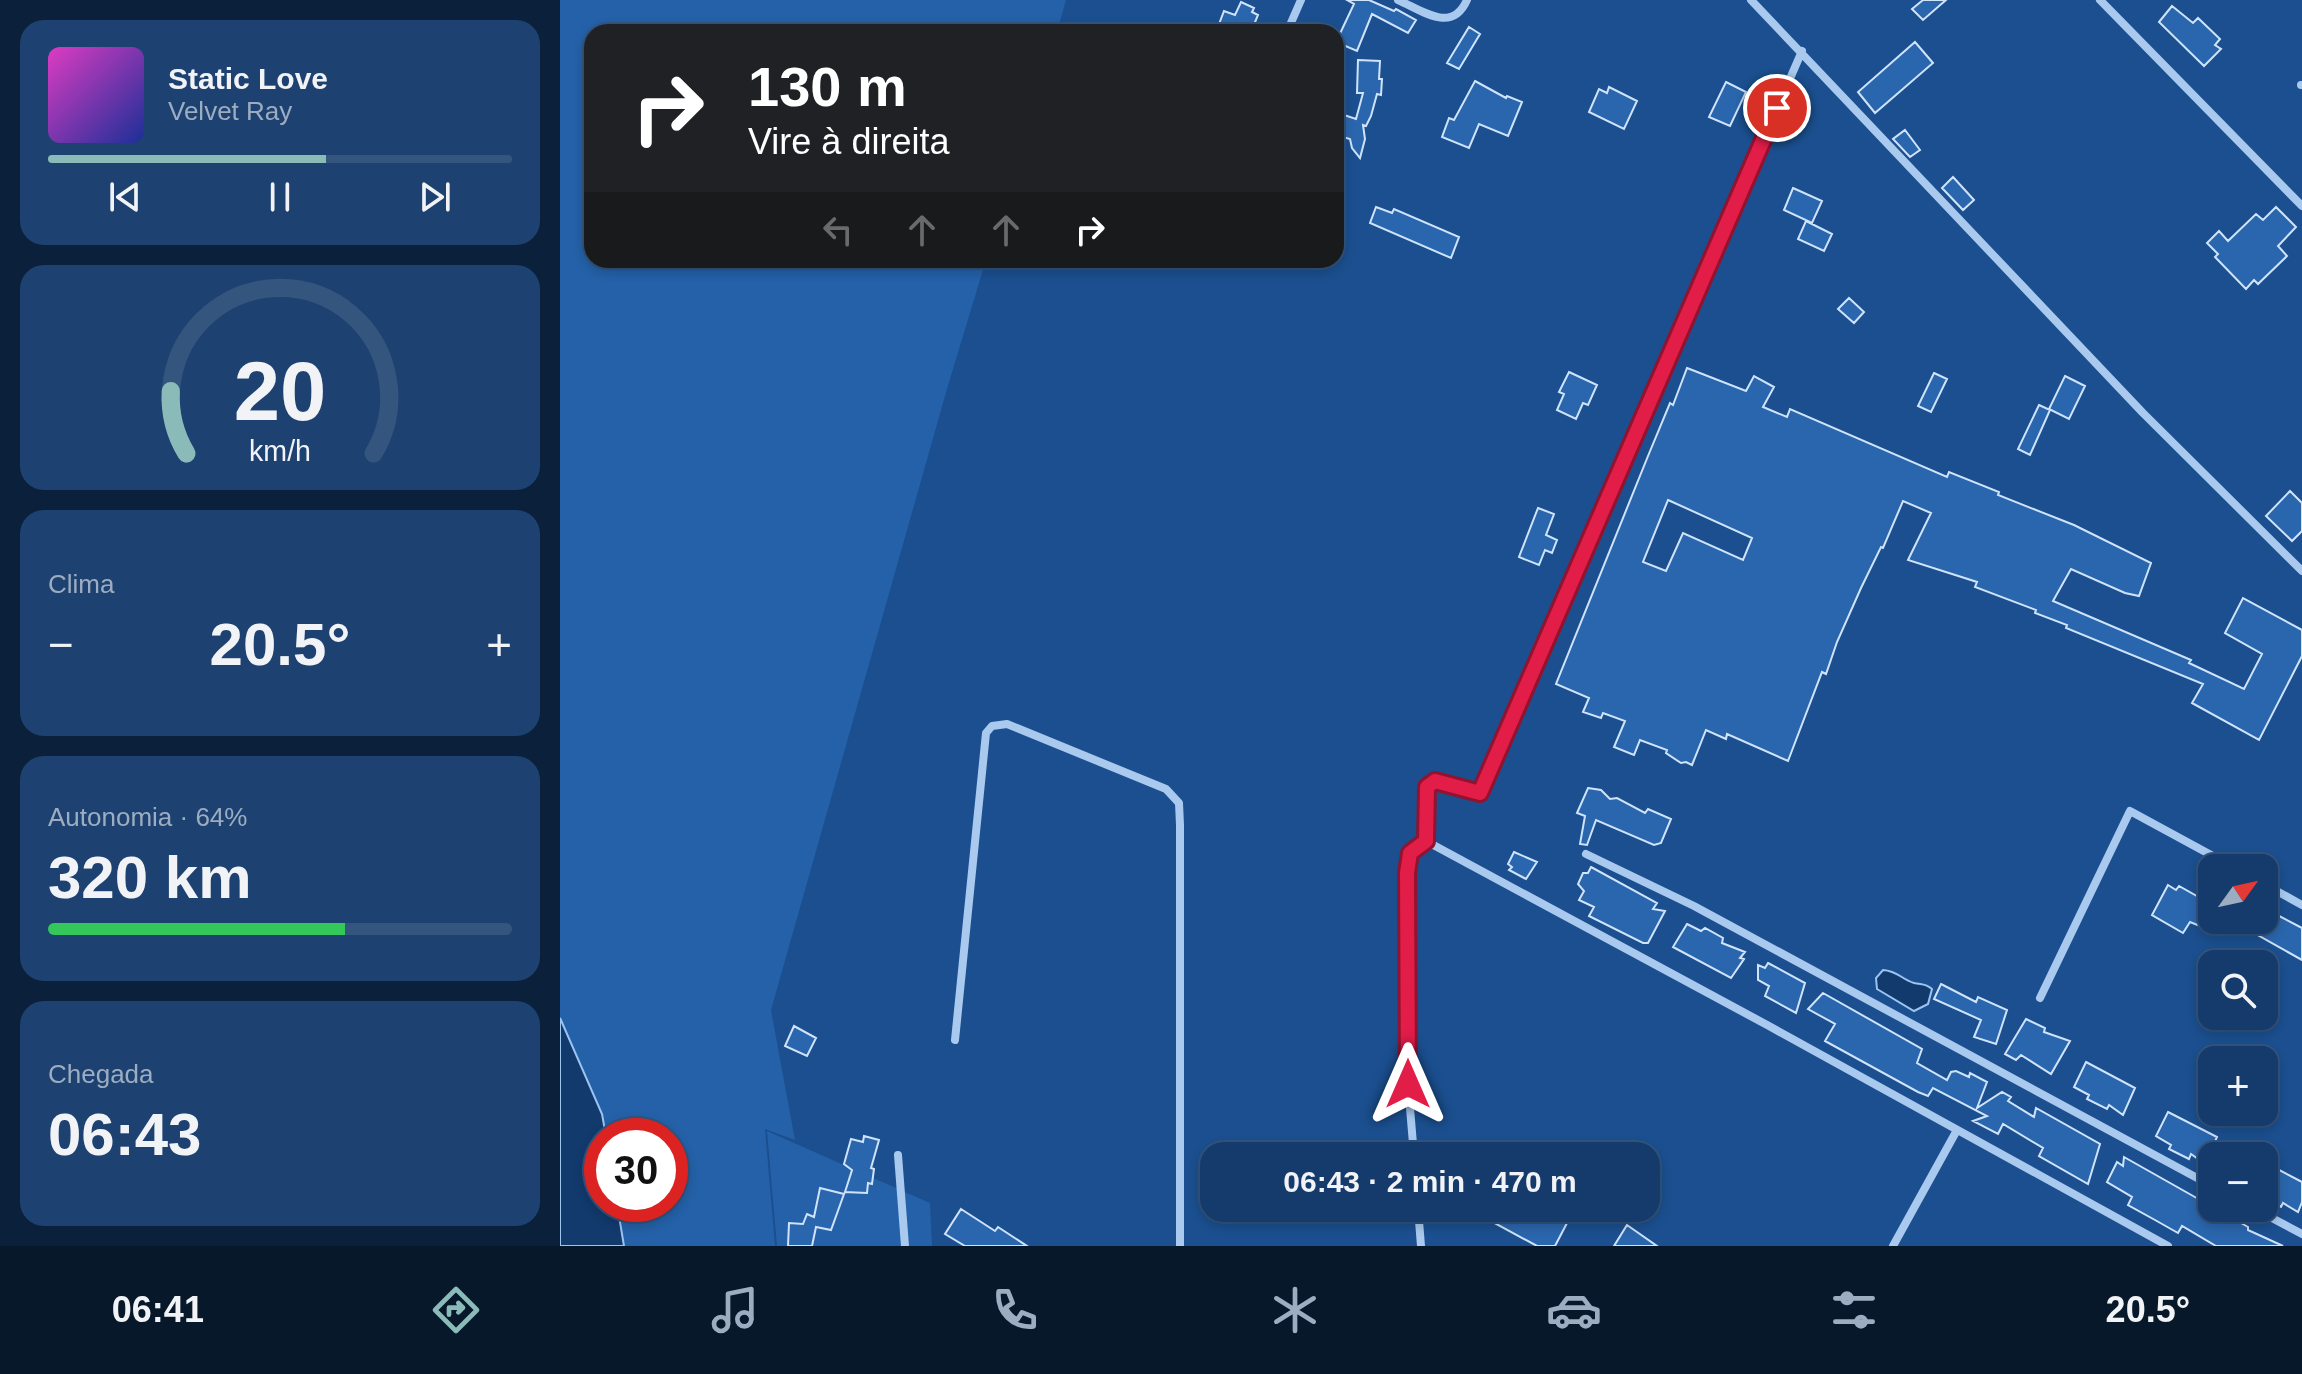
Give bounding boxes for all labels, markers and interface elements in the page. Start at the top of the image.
text: 130 m [748,55,907,118]
icon: right [616,56,720,160]
text: Static Love [168,62,328,95]
pin [1743,74,1811,142]
icon: arrive [1755,86,1799,130]
text: Velvet Ray [168,96,292,126]
text: Vire à direita [748,121,949,162]
icon: previous [103,175,147,219]
icon: pause [258,175,302,219]
icon: next [413,175,457,219]
icon: left [816,208,860,252]
icon: ahead [900,208,944,252]
icon: ahead [984,208,1028,252]
icon: right [1068,208,1112,252]
text: 20 [234,344,326,437]
text: km/h [249,435,311,467]
text: Clima [48,569,114,599]
text: 20.5° [210,611,350,678]
text: − [48,620,74,669]
text: + [486,620,512,669]
text: Autonomia · 64% [48,802,247,832]
text: 320 km [48,844,252,911]
north arrow [2198,854,2278,934]
map controls [2198,854,2278,1222]
button: search [2198,950,2278,1030]
position arrow [1366,1042,1450,1126]
button: + [2198,1046,2278,1126]
text: Chegada [48,1059,154,1089]
text: 06:43 [48,1101,201,1168]
speed limit sign: 30 [584,1118,688,1222]
button: − [2198,1142,2278,1222]
text: 06:43 · 2 min · 470 m [1283,1165,1577,1198]
icon: directions [428,1282,484,1338]
icon: music [707,1282,763,1338]
icon: phone [987,1282,1043,1338]
icon: climate [1267,1282,1323,1338]
icon: car [1546,1282,1602,1338]
icon: filters [1826,1282,1882,1338]
text: 06:41 [112,1289,204,1330]
text: 20.5° [2106,1289,2190,1330]

